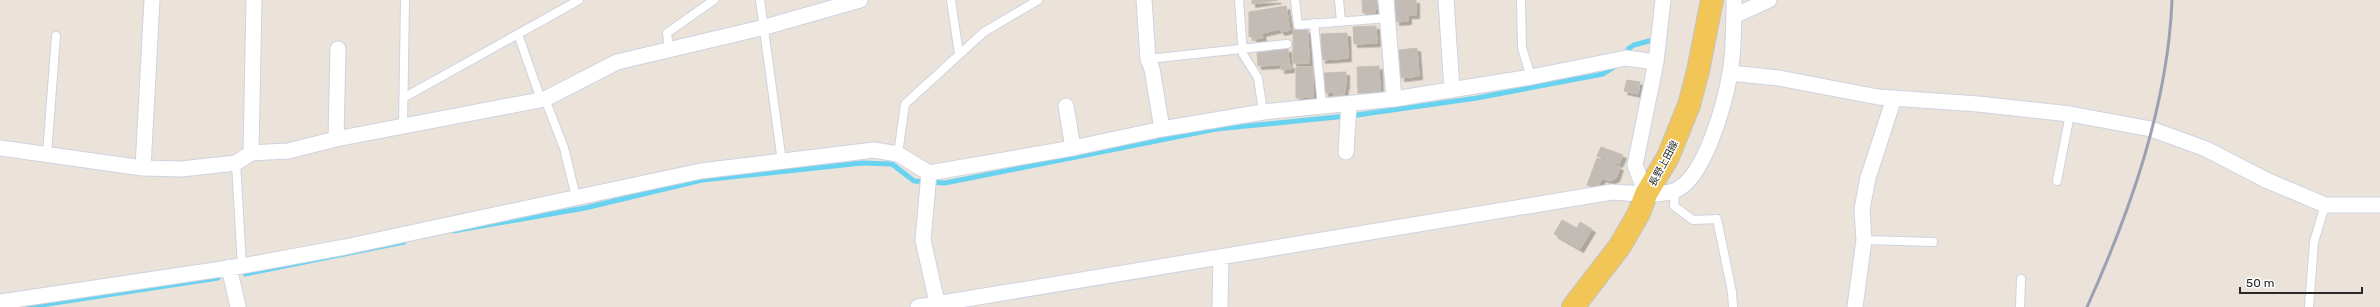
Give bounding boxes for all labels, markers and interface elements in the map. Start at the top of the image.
street label: 長野上田線 [1647,139,1681,188]
scale bar [2240,269,2362,295]
text: 50 m [2246,276,2274,290]

